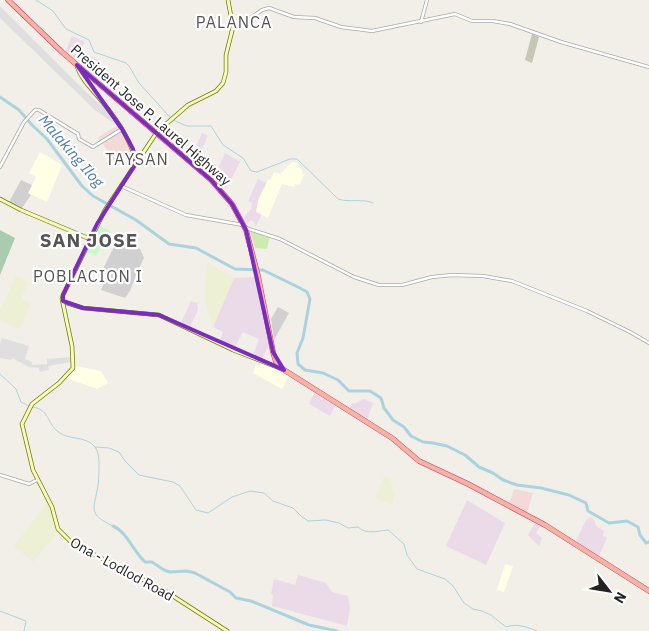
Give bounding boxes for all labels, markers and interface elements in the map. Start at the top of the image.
district label: PALANCA [196,12,272,32]
street label: President Jose P. Laurel Highway [67,41,235,189]
water label: Malaking Ilog [35,110,109,192]
district label: TAYSAN [105,149,169,169]
district label: SAN JOSE [40,228,138,252]
district label: POBLACION I [33,266,143,286]
street label: Ona - Lodlod Road [67,533,177,605]
north arrow [584,566,634,616]
text: N [610,589,630,607]

